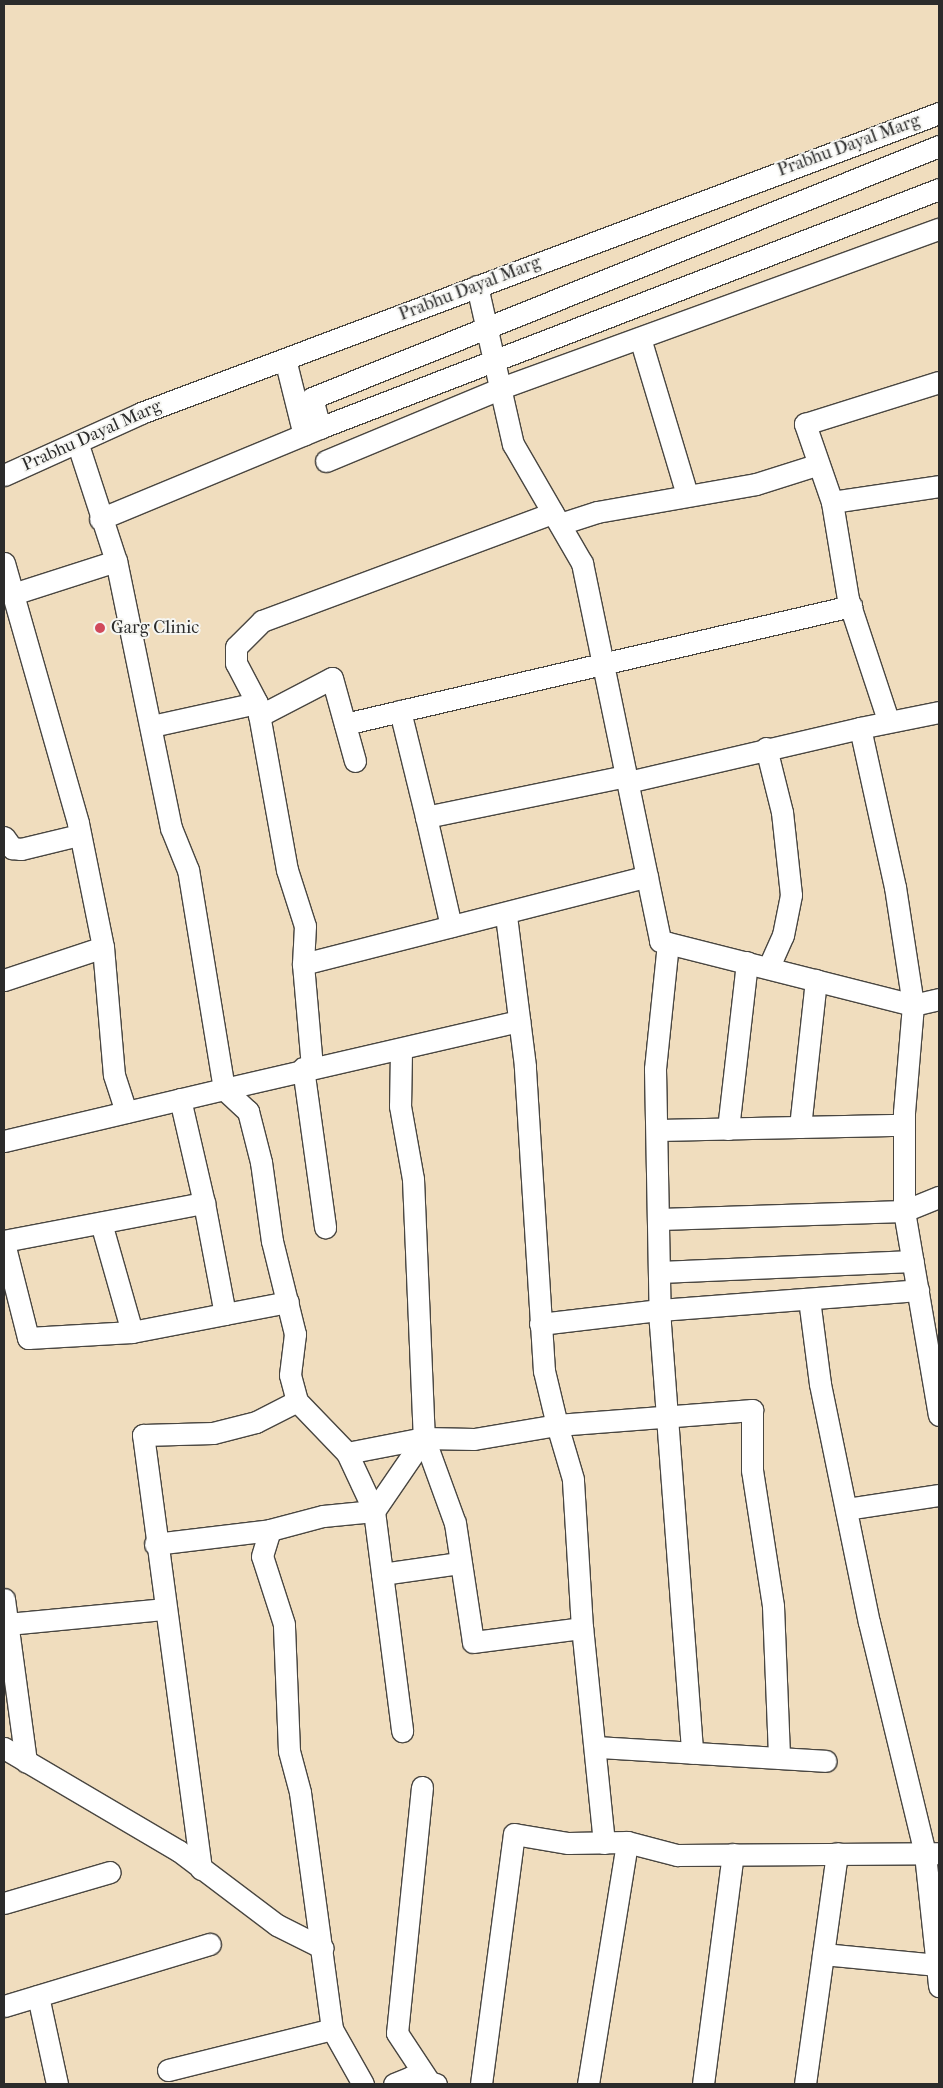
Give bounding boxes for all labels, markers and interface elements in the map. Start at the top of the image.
street label: Prabhu Dayal Marg [775,110,923,182]
street label: Prabhu Dayal Marg [396,252,544,326]
street label: Prabhu Dayal Marg [19,396,165,476]
place label: Garg Clinic [111,617,199,639]
marker: Garg Clinic [93,621,107,635]

